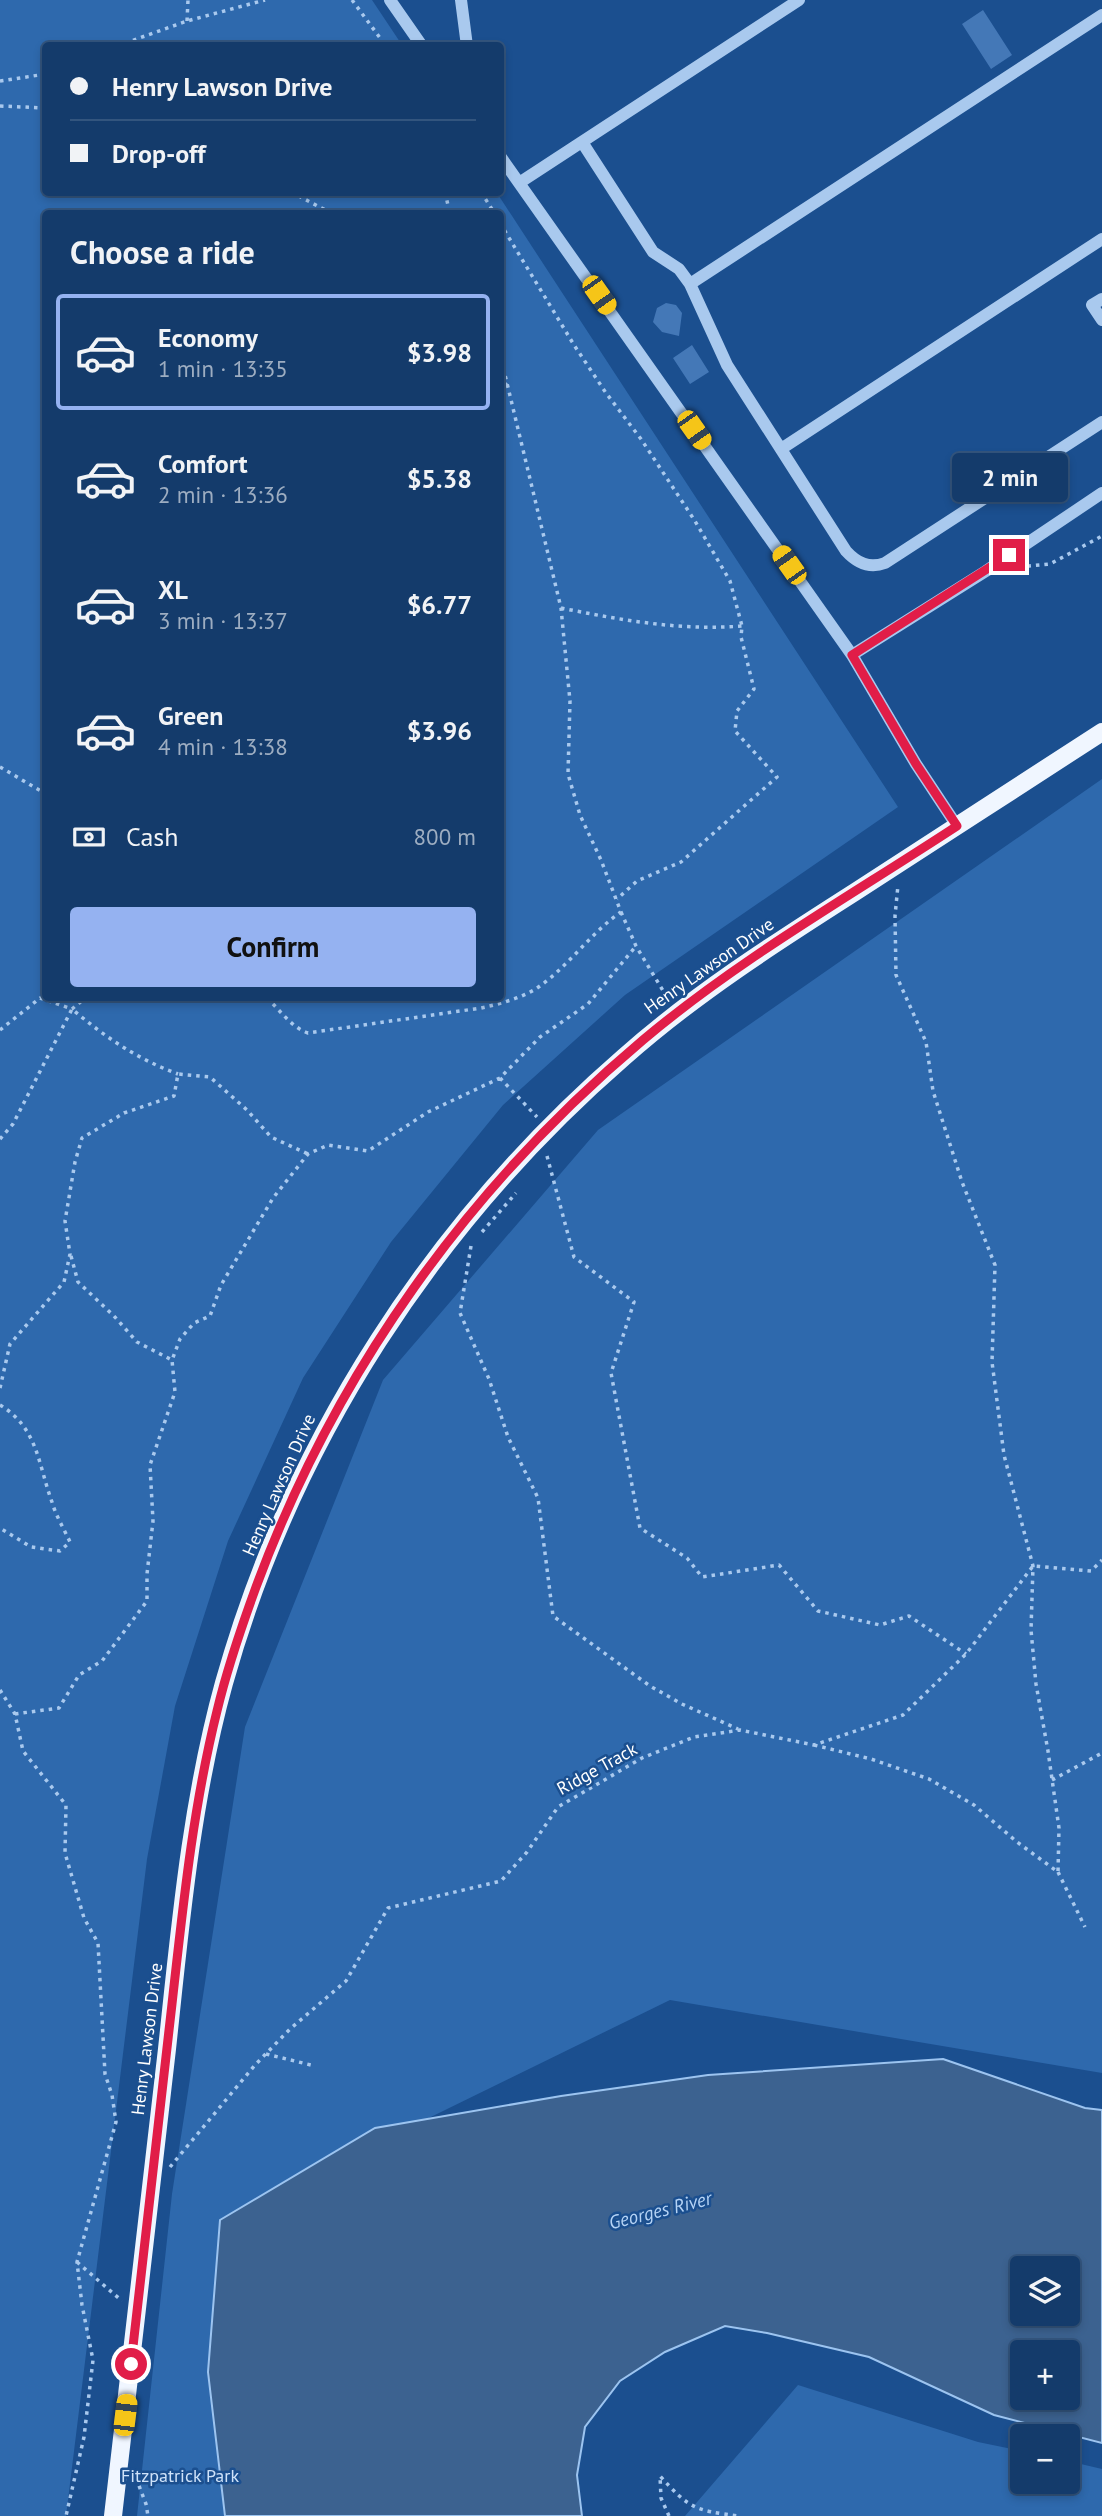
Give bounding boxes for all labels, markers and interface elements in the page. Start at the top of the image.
text: Henry Lawson Drive [112,70,333,103]
text: Drop-off [112,137,206,170]
text: Choose a ride [70,231,255,273]
car [579,272,620,318]
icon: car [74,321,137,384]
text: Economy [158,321,258,354]
text: $3.98 [407,336,472,369]
text: 1 min · 13:35 [158,354,288,383]
car [674,407,715,453]
icon: car [74,447,137,510]
text: Comfort [158,447,248,480]
callout: 2 min [951,454,1067,503]
text: $5.38 [407,462,472,495]
text: 2 min [982,463,1038,492]
text: 2 min · 13:36 [158,480,288,509]
route end [993,539,1025,571]
car [769,542,810,588]
icon: car [74,573,137,636]
text: XL [158,573,188,606]
text: $6.77 [407,588,472,621]
text: 3 min · 13:37 [158,606,288,635]
icon: car [74,699,137,762]
text: Green [158,699,223,732]
text: $3.96 [407,714,472,747]
text: 4 min · 13:38 [158,732,288,761]
icon: cash [70,818,108,856]
text: Cash [126,820,178,853]
text: 800 m [414,822,476,851]
button: Confirm [70,907,476,987]
street label: Henry Lawson Drive [639,912,778,1019]
street label: Henry Lawson Drive [237,1410,320,1559]
street label: Ridge Track [553,1737,641,1800]
street label: Henry Lawson Drive [126,1962,167,2116]
water label: Georges River [606,2185,716,2234]
map controls [1010,2256,1080,2494]
button: layers [1010,2256,1080,2326]
button: + [1010,2340,1080,2410]
route start [115,2348,147,2380]
car [113,2393,138,2437]
button: − [1010,2424,1080,2494]
park label: Fitzpatrick Park [121,2464,239,2487]

